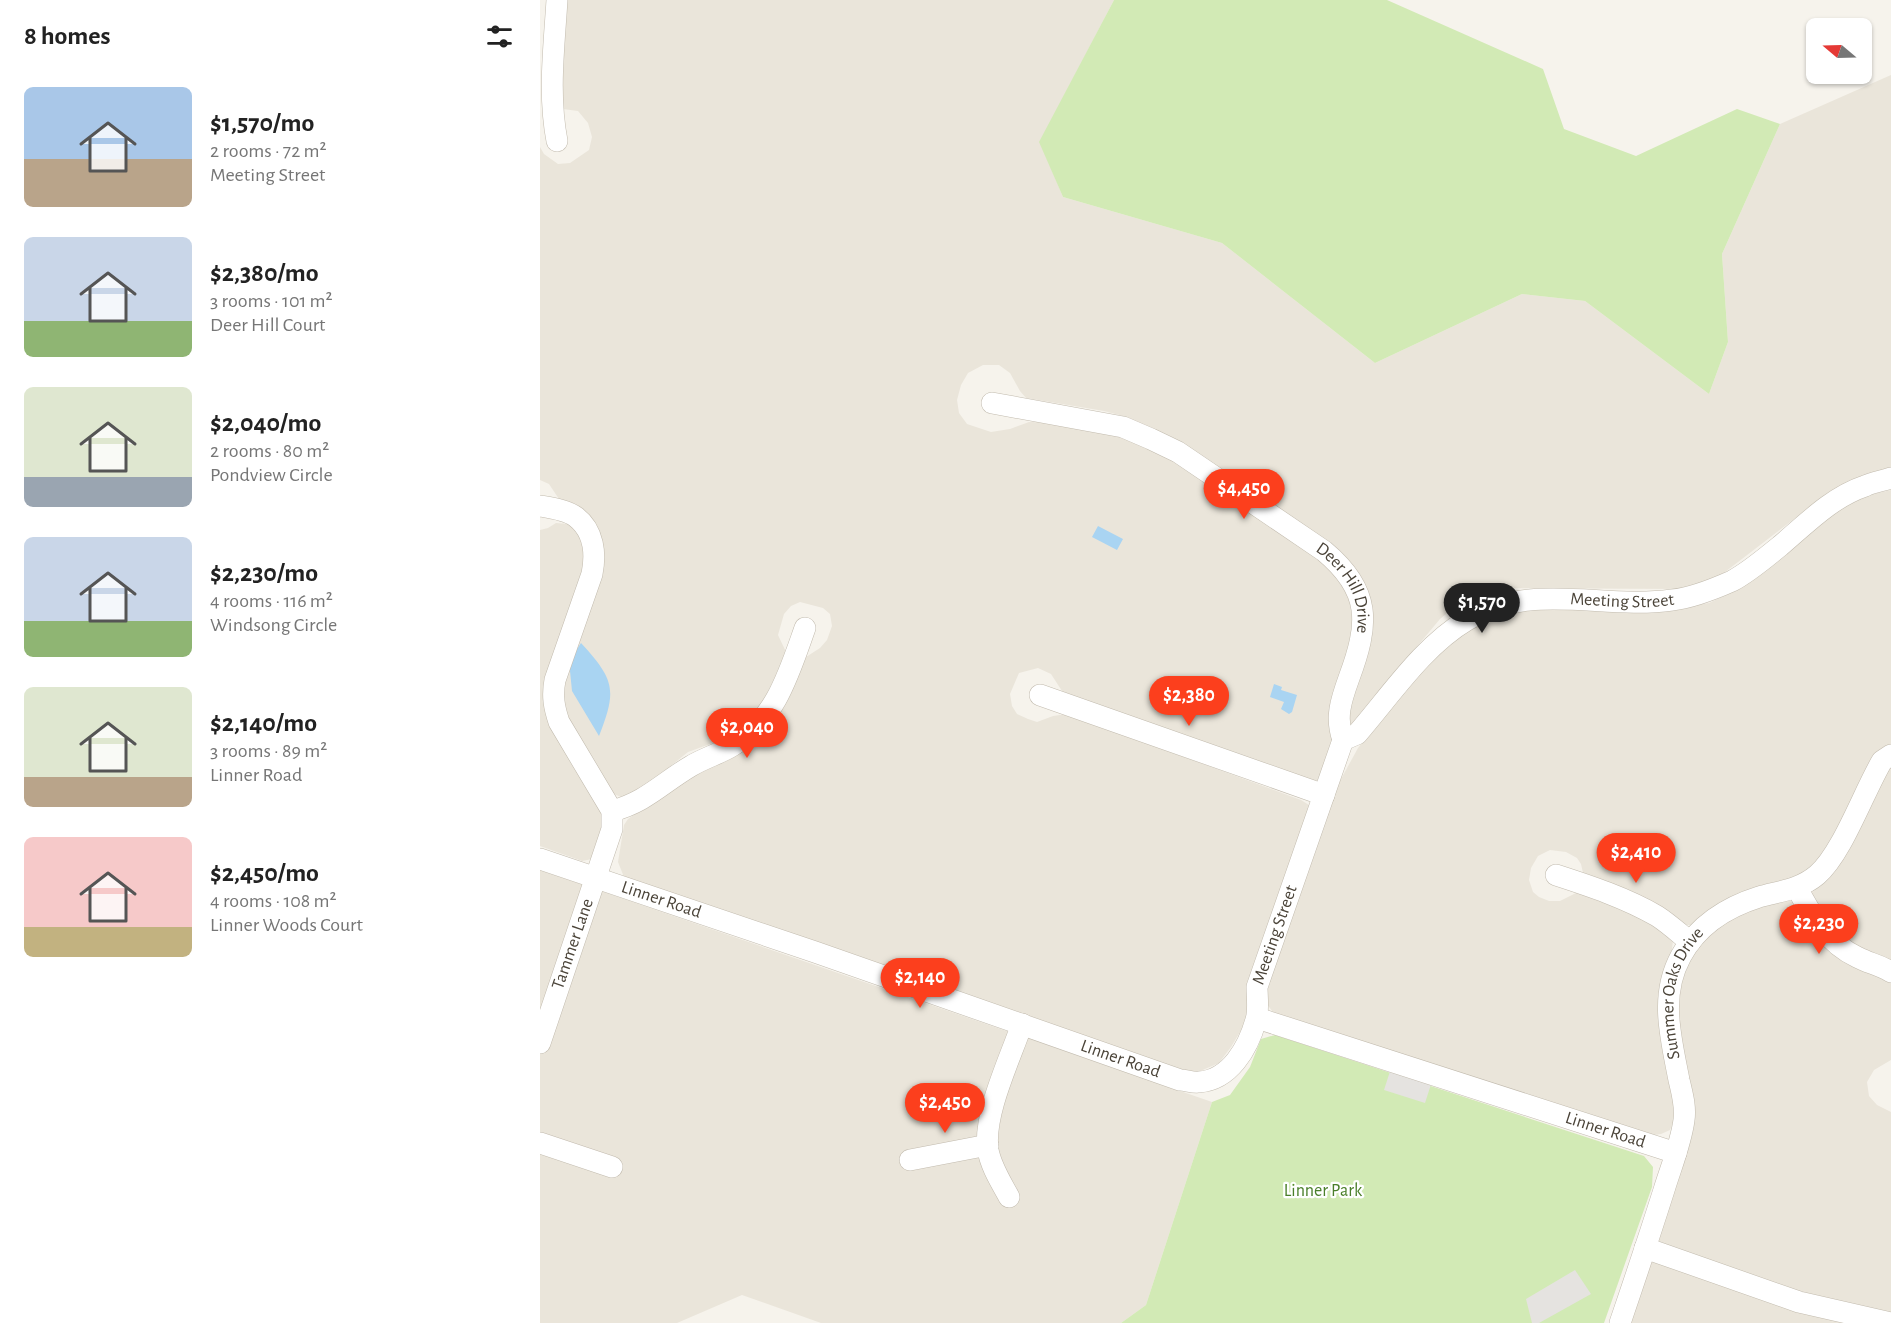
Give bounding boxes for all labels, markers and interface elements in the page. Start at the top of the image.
north arrow [1806,18,1872,84]
map controls [1806,18,1872,84]
icon: filters [483,20,516,53]
text: 8 homes [24,23,111,49]
text: $1,570/mo [210,110,314,136]
icon: home [72,111,144,183]
text: 2 rooms · 72 m² [210,141,327,161]
text: Meeting Street [210,165,325,185]
text: $2,380/mo [210,260,319,286]
icon: home [72,261,144,333]
text: 3 rooms · 101 m² [210,291,333,311]
text: Deer Hill Court [210,315,325,335]
text: $2,040/mo [210,410,321,436]
icon: home [72,411,144,483]
text: 2 rooms · 80 m² [210,441,329,461]
text: Pondview Circle [210,465,333,485]
pin: $4,450 [1195,469,1293,520]
text: $4,450 [1218,478,1270,498]
street label: Deer Hill Drive [1313,539,1372,634]
text: $2,230/mo [210,560,318,586]
icon: home [72,561,144,633]
pin: $1,570 [1433,583,1531,634]
street label: Meeting Street [1570,590,1676,611]
text: 4 rooms · 116 m² [210,591,333,611]
text: $1,570 [1458,592,1506,612]
text: Windsong Circle [210,615,337,635]
pin: $2,380 [1140,676,1238,727]
text: $2,380 [1163,685,1215,705]
pin: $2,040 [698,708,796,759]
text: $2,140/mo [210,710,317,736]
icon: home [72,711,144,783]
text: $2,040 [720,717,774,737]
text: 3 rooms · 89 m² [210,741,327,761]
text: Linner Road [210,765,302,785]
pin: $2,410 [1587,833,1685,884]
text: $2,410 [1611,842,1661,862]
text: $2,450/mo [210,860,319,886]
icon: home [72,861,144,933]
street label: Linner Road [619,878,704,922]
street label: Meeting Street [1249,883,1301,987]
text: 4 rooms · 108 m² [210,891,337,911]
street label: Tammer Lane [549,896,597,992]
pin: $2,230 [1770,904,1868,955]
text: $2,230 [1793,913,1845,933]
text: Linner Woods Court [210,915,363,935]
street label: Summer Oaks Drive [1659,924,1707,1061]
pin: $2,140 [871,958,969,1009]
text: $2,140 [895,967,945,987]
street label: Linner Road [1078,1037,1163,1081]
pin: $2,450 [896,1083,994,1134]
text: $2,450 [919,1092,971,1112]
street label: Linner Road [1563,1109,1648,1152]
park label: Linner Park [1284,1182,1363,1200]

